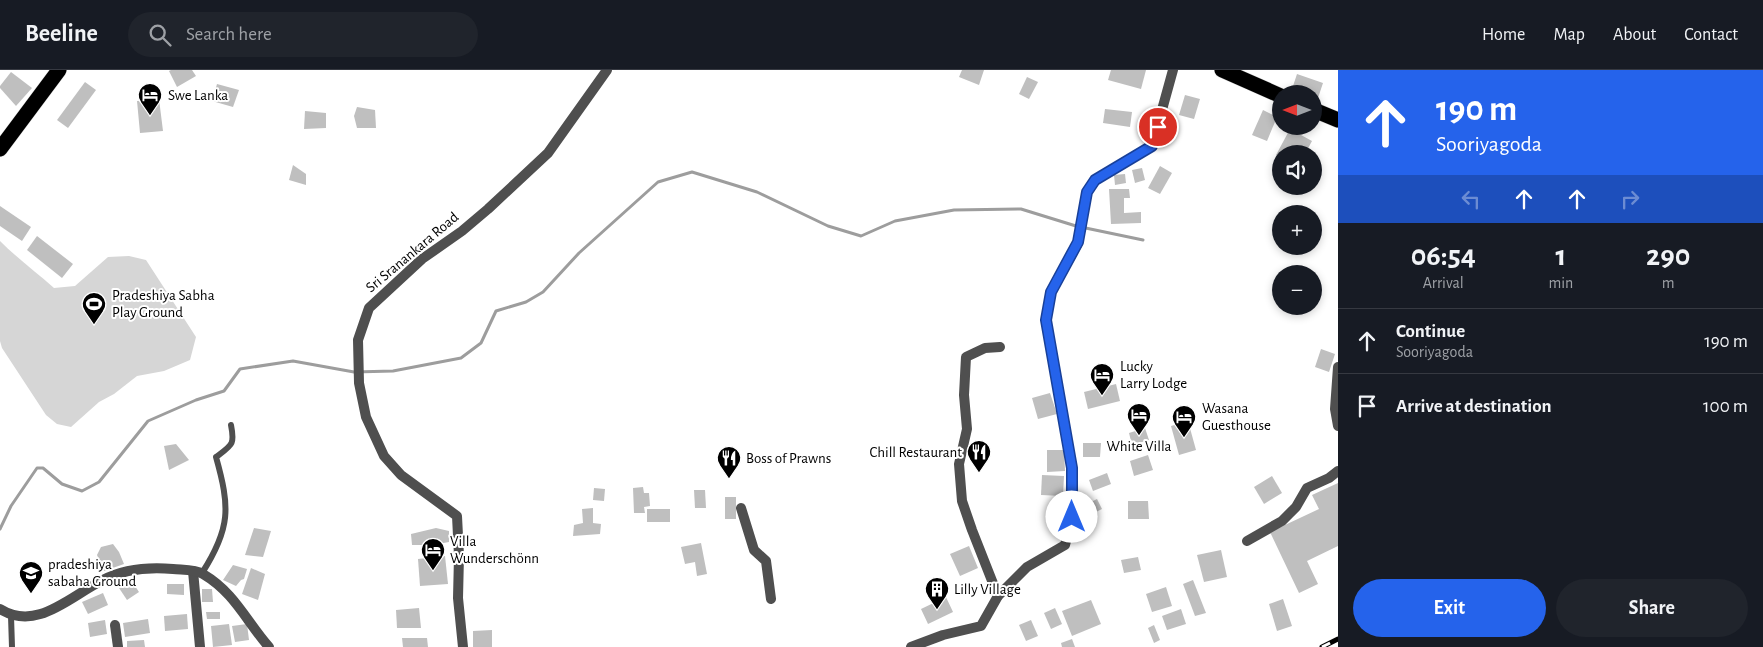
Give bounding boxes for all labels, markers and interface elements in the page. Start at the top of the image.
search box [128,12,478,57]
icon: search [146,21,174,49]
text: Beeline [25,22,98,46]
text: Search here [186,25,272,44]
text: Home [1482,26,1525,44]
text: Map [1553,26,1585,44]
text: About [1613,26,1656,44]
text: Contact [1684,26,1738,44]
hotel icon: Swe Lanka [137,82,163,116]
north arrow [1272,85,1322,135]
map controls [1272,85,1322,315]
place label: Swe Lanka [168,88,228,103]
icon: ahead [1353,90,1418,155]
text: 190 m [1436,92,1517,127]
pin [1137,106,1179,148]
icon: arrive [1144,113,1172,141]
text: Sooriyagoda [1436,133,1542,155]
button: sound [1272,145,1322,195]
icon: left [1457,185,1485,213]
icon: ahead [1510,185,1538,213]
icon: ahead [1563,185,1591,213]
icon: right [1616,185,1644,213]
button: + [1272,205,1322,255]
street label: Sri Sranankara Road [363,209,462,295]
text: 06:54 [1411,241,1476,271]
text: 1 [1555,241,1566,271]
text: 290 [1646,241,1690,271]
button: − [1272,265,1322,315]
text: Arrival [1423,275,1464,291]
text: min [1548,275,1573,291]
text: m [1662,275,1675,291]
place label: Pradeshiya Sabha Play Ground [112,288,215,320]
sports icon: Pradeshiya Sabha Play Ground [81,291,107,325]
text: Continue [1396,322,1465,341]
icon: ahead [1353,327,1381,355]
text: 190 m [1704,332,1748,351]
text: Sooriyagoda [1396,344,1473,360]
place label: Lucky Larry Lodge [1120,359,1187,391]
hotel icon: Lucky Larry Lodge [1089,362,1115,396]
icon: arrive [1353,392,1381,420]
text: Arrive at destination [1396,397,1552,416]
text: 100 m [1703,397,1748,416]
place label: Wasana Guesthouse [1202,401,1271,433]
hotel icon: White Villa [1126,402,1152,436]
hotel icon: Wasana Guesthouse [1171,404,1197,438]
restaurant icon: Chill Restaurant [966,439,992,473]
place label: White Villa [1106,439,1172,454]
restaurant icon: Boss of Prawns [716,445,742,479]
place label: Chill Restaurant [869,445,962,460]
place label: Boss of Prawns [746,451,831,466]
position arrow [1045,490,1097,542]
place label: Villa Wunderschönn [450,534,539,566]
hotel icon: Villa Wunderschönn [420,537,446,571]
place label: pradeshiya sabaha Ground [48,557,136,589]
school or university icon: pradeshiya sabaha Ground [18,560,44,594]
building icon: Lilly Village [924,576,950,610]
button: Exit [1353,579,1546,637]
button: Share [1556,579,1748,637]
place label: Lilly Village [954,582,1021,597]

